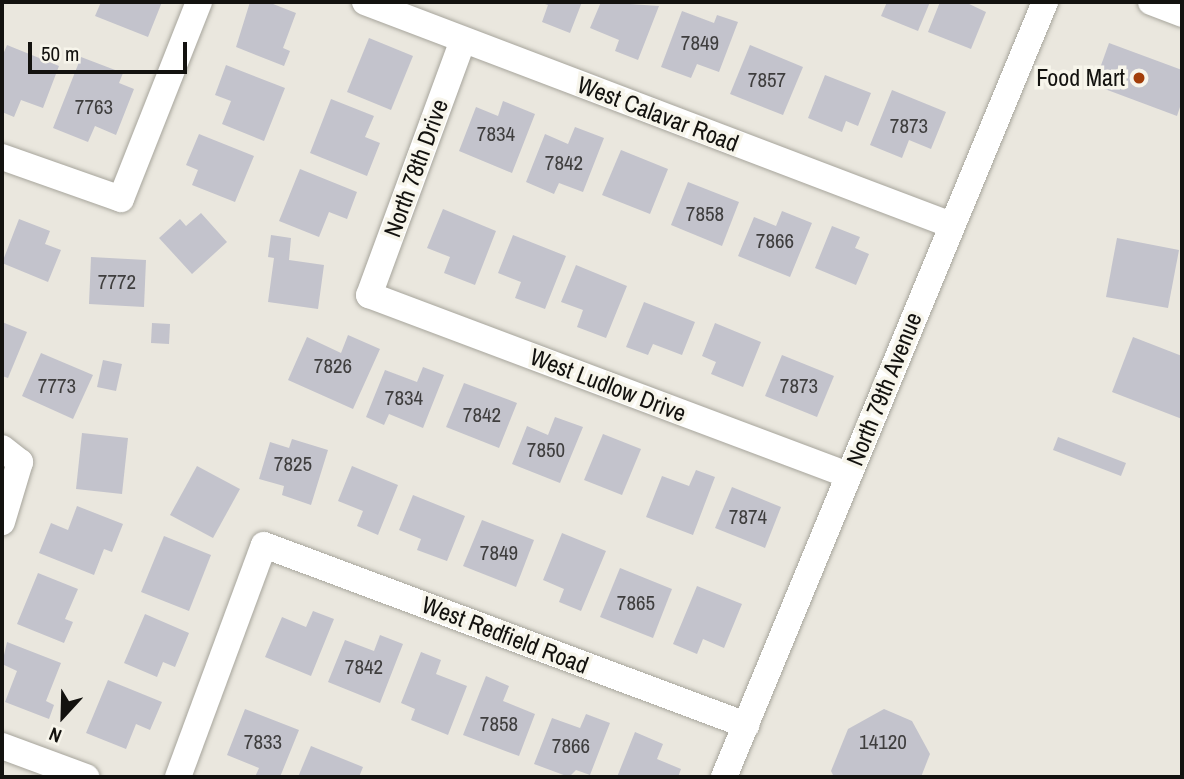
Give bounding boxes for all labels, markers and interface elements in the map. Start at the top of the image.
scale bar [32,28,191,72]
house number: 7849 [681,30,719,56]
text: 50 m [41,39,79,68]
place label: Food Mart [1036,64,1125,92]
house number: 7857 [748,67,786,93]
street label: West Calavar Road [573,70,743,158]
marker: Food Mart [1131,70,1147,86]
house number: 7763 [75,94,113,120]
street label: North 78th Drive [378,95,454,241]
house number: 7873 [890,113,928,139]
house number: 7834 [477,121,515,147]
house number: 7842 [545,150,583,176]
house number: 7858 [686,201,724,227]
house number: 7866 [756,228,794,254]
house number: 7772 [98,269,136,295]
street label: North 79th Avenue [840,308,928,470]
street label: West Ludlow Drive [526,342,690,428]
house number: 7826 [314,353,352,379]
house number: 7773 [38,373,76,399]
house number: 7873 [780,373,818,399]
house number: 7834 [385,385,423,411]
house number: 7842 [463,402,501,428]
house number: 7850 [527,437,565,463]
house number: 7825 [274,451,312,477]
house number: 7874 [729,504,767,530]
house number: 7849 [480,540,518,566]
street label: West Redfield Road [418,590,592,680]
house number: 7865 [617,590,655,616]
house number: 7842 [345,654,383,680]
north arrow [28,681,98,751]
house number: 7858 [480,711,518,737]
text: N [45,721,65,750]
house number: 7833 [244,729,282,755]
house number: 14120 [859,729,907,755]
house number: 7866 [552,733,590,759]

